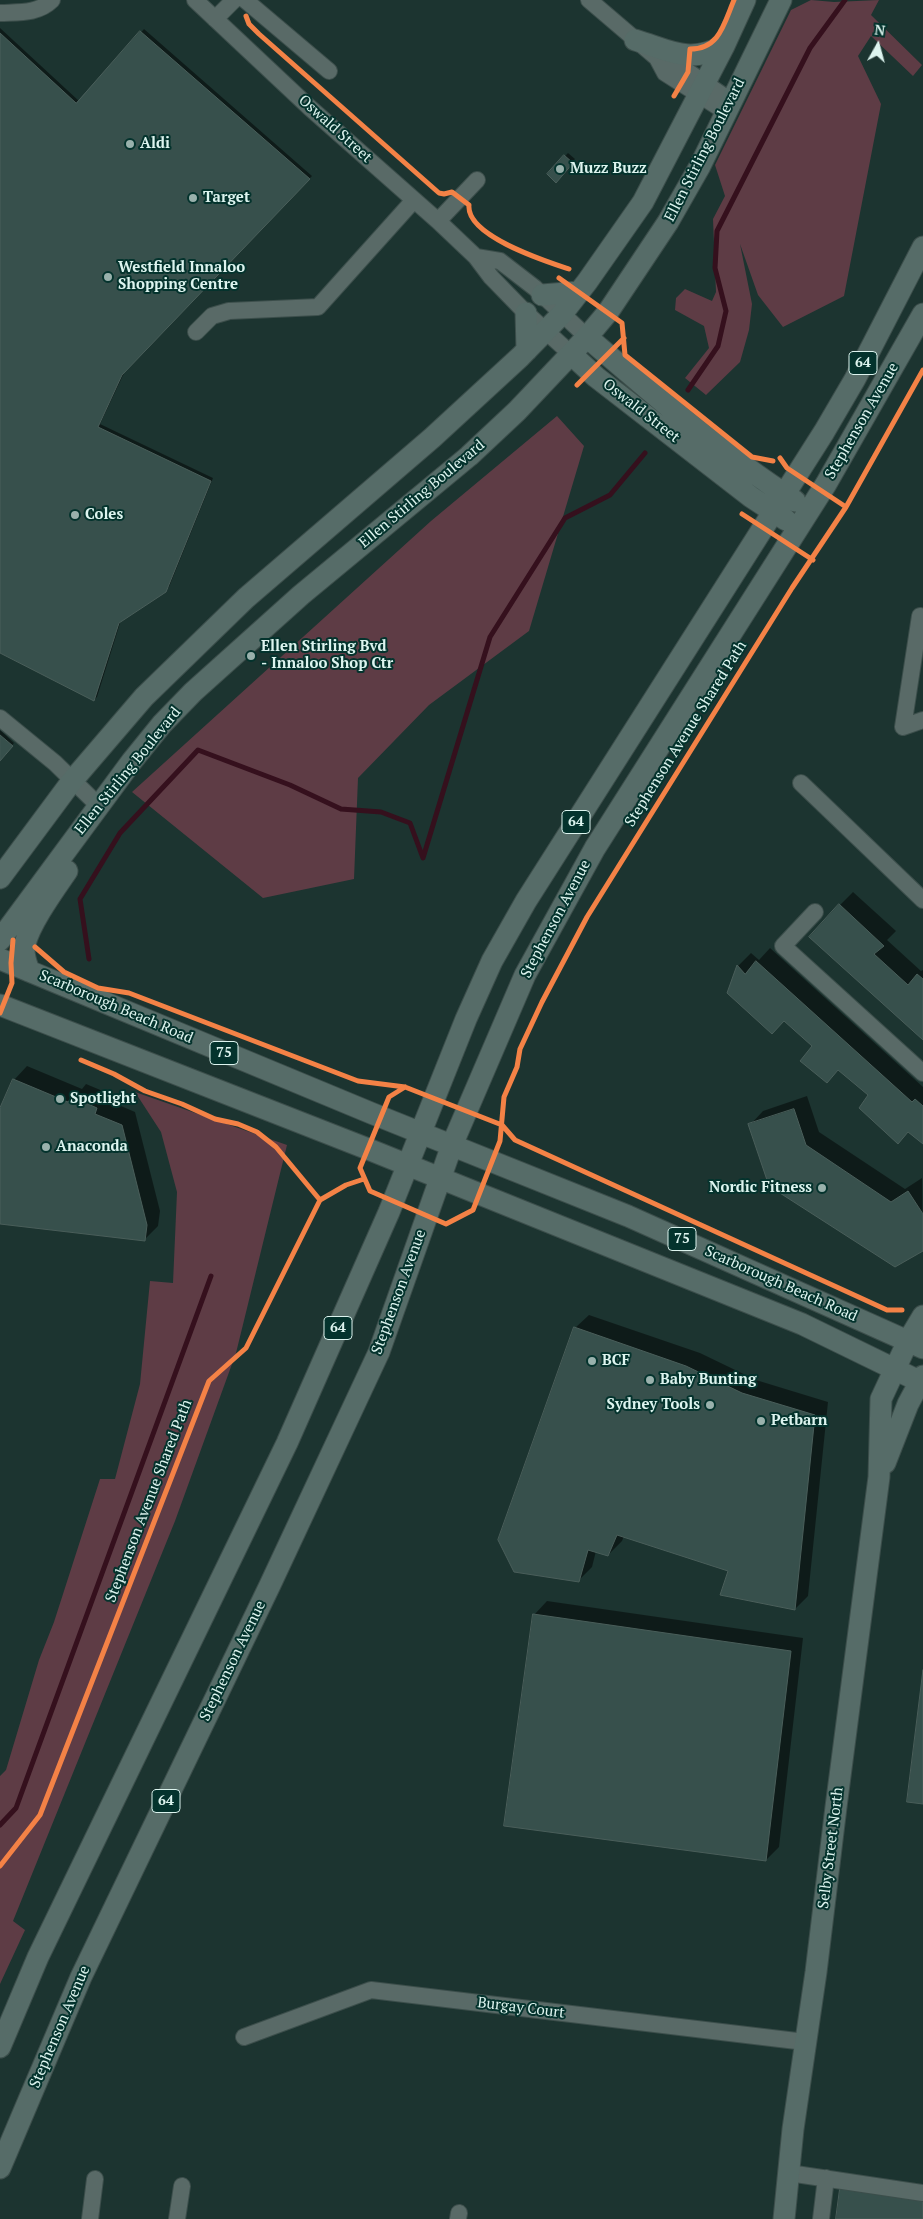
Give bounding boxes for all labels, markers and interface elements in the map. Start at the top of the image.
north arrow [853,20,903,70]
text: N [873,20,886,40]
street label: Ellen Stirling Boulevard [661,75,749,225]
street label: Oswald Street [295,91,375,167]
place label: Aldi [140,135,170,153]
marker: Aldi [124,138,136,150]
place label: Muzz Buzz [570,160,647,178]
marker: Muzz Buzz [554,163,566,175]
place label: Target [203,189,250,207]
marker: Target [187,192,199,204]
place label: Westfield Innaloo Shopping Centre [118,259,245,294]
marker: Westfield Innaloo Shopping Centre [102,271,114,283]
road number: 64 [849,352,877,374]
street label: Stephenson Avenue [821,360,903,482]
street label: Oswald Street [599,375,683,447]
street label: Ellen Stirling Boulevard [356,436,488,552]
place label: Coles [85,506,123,524]
marker: Coles [69,509,81,521]
place label: Ellen Stirling Bvd - Innaloo Shop Ctr [261,638,393,673]
street label: Stephenson Avenue Shared Path [621,638,751,830]
marker: Ellen Stirling Bvd - Innaloo Shop Ctr [245,650,257,662]
street label: Ellen Stirling Boulevard [71,704,185,838]
road number: 64 [562,810,590,834]
street label: Stephenson Avenue [517,857,595,981]
street label: Scarborough Beach Road [37,966,195,1048]
road number: 75 [210,1042,238,1064]
place label: Spotlight [70,1090,136,1108]
marker: Spotlight [54,1093,66,1105]
place label: Anaconda [56,1138,128,1156]
marker: Anaconda [40,1141,52,1153]
place label: Nordic Fitness [709,1179,812,1197]
marker: Nordic Fitness [816,1182,828,1194]
street label: Stephenson Avenue [368,1227,430,1357]
road number: 75 [668,1228,696,1250]
street label: Scarborough Beach Road [702,1242,860,1326]
road number: 64 [324,1316,352,1340]
place label: BCF [602,1352,630,1370]
marker: BCF [586,1355,598,1367]
place label: Baby Bunting [660,1371,756,1389]
marker: Baby Bunting [644,1374,656,1386]
place label: Sydney Tools [607,1396,700,1414]
street label: Stephenson Avenue Shared Path [102,1397,196,1605]
marker: Sydney Tools [704,1399,716,1411]
place label: Petbarn [771,1412,827,1430]
marker: Petbarn [755,1415,767,1427]
street label: Stephenson Avenue [196,1598,270,1724]
street label: Selby Street North [815,1786,847,1910]
road number: 64 [152,1790,180,1812]
street label: Stephenson Avenue [26,1963,94,2091]
street label: Burgay Court [476,1994,566,2022]

